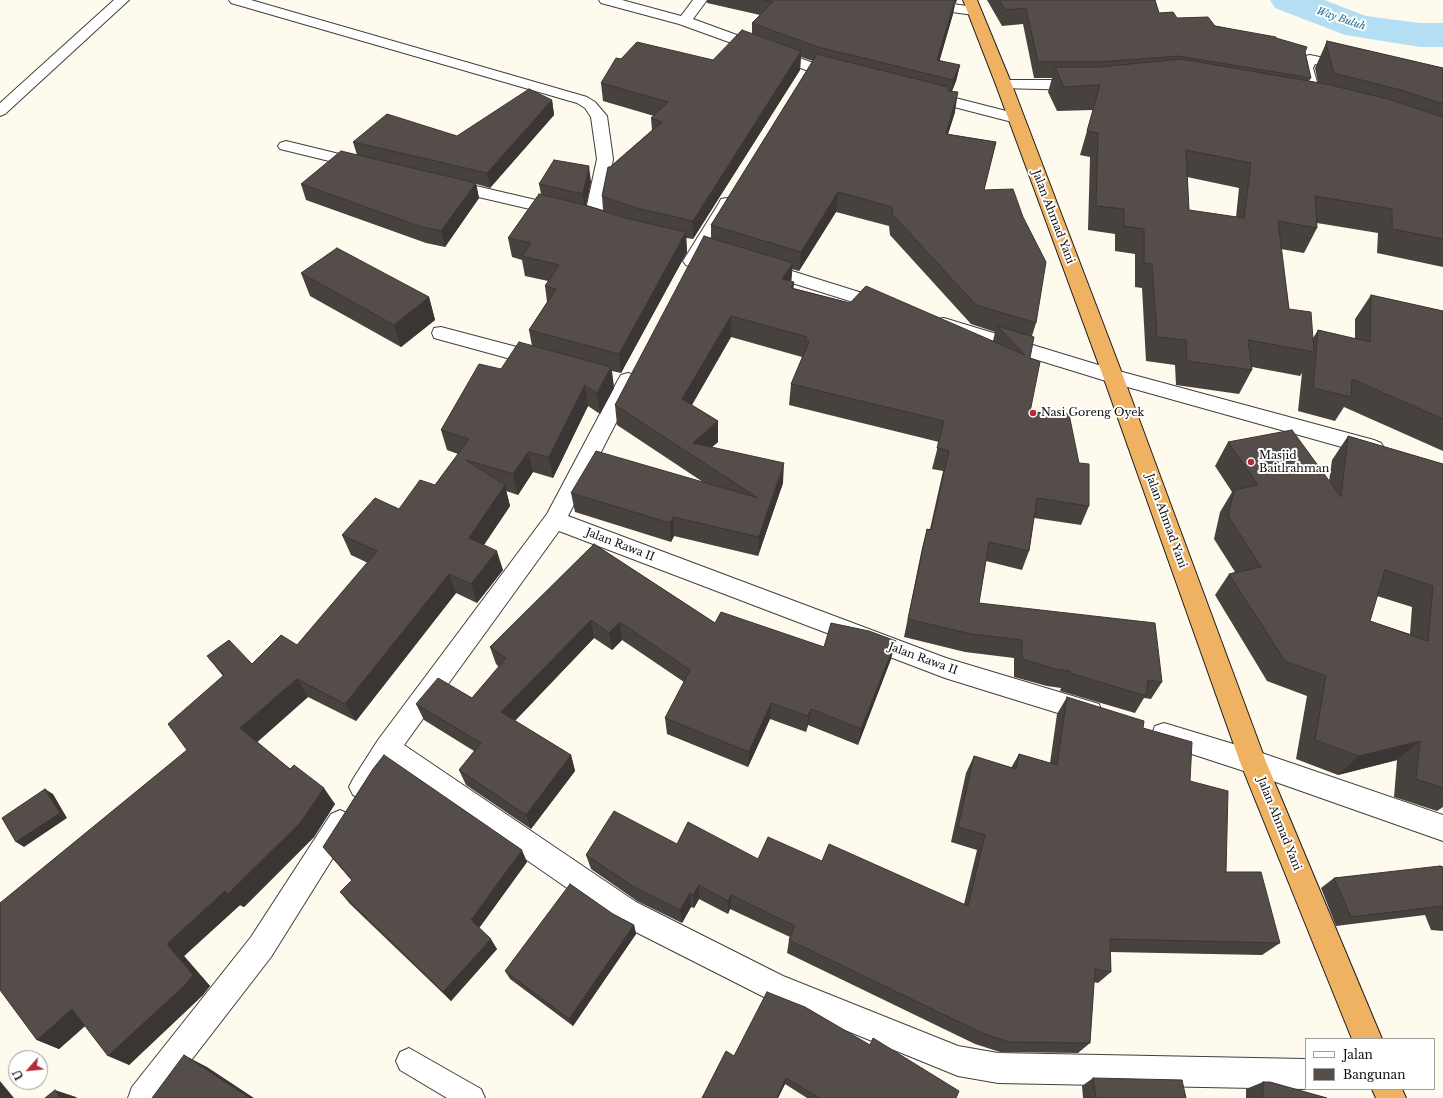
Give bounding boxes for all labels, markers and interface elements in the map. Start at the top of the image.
water label: Way Buluh [1315,5,1367,33]
street label: Jalan Ahmad Yani [1029,168,1077,266]
place label: Nasi Goreng Oyek [1041,406,1144,420]
marker: Nasi Goreng Oyek [1028,408,1038,418]
place label: Masjid Baitlrahman [1259,449,1329,475]
marker: Masjid Baitlrahman [1246,457,1256,467]
street label: Jalan Ahmad Yani [1143,472,1189,570]
street label: Jalan Rawa II [584,526,656,564]
street label: Jalan Rawa II [887,640,959,678]
street label: Jalan Ahmad Yani [1254,775,1304,873]
legend [1305,1038,1435,1090]
text: Jalan [1343,1047,1373,1062]
north arrow [8,1050,48,1090]
text: Bangunan [1343,1067,1406,1082]
text: U [10,1068,27,1082]

